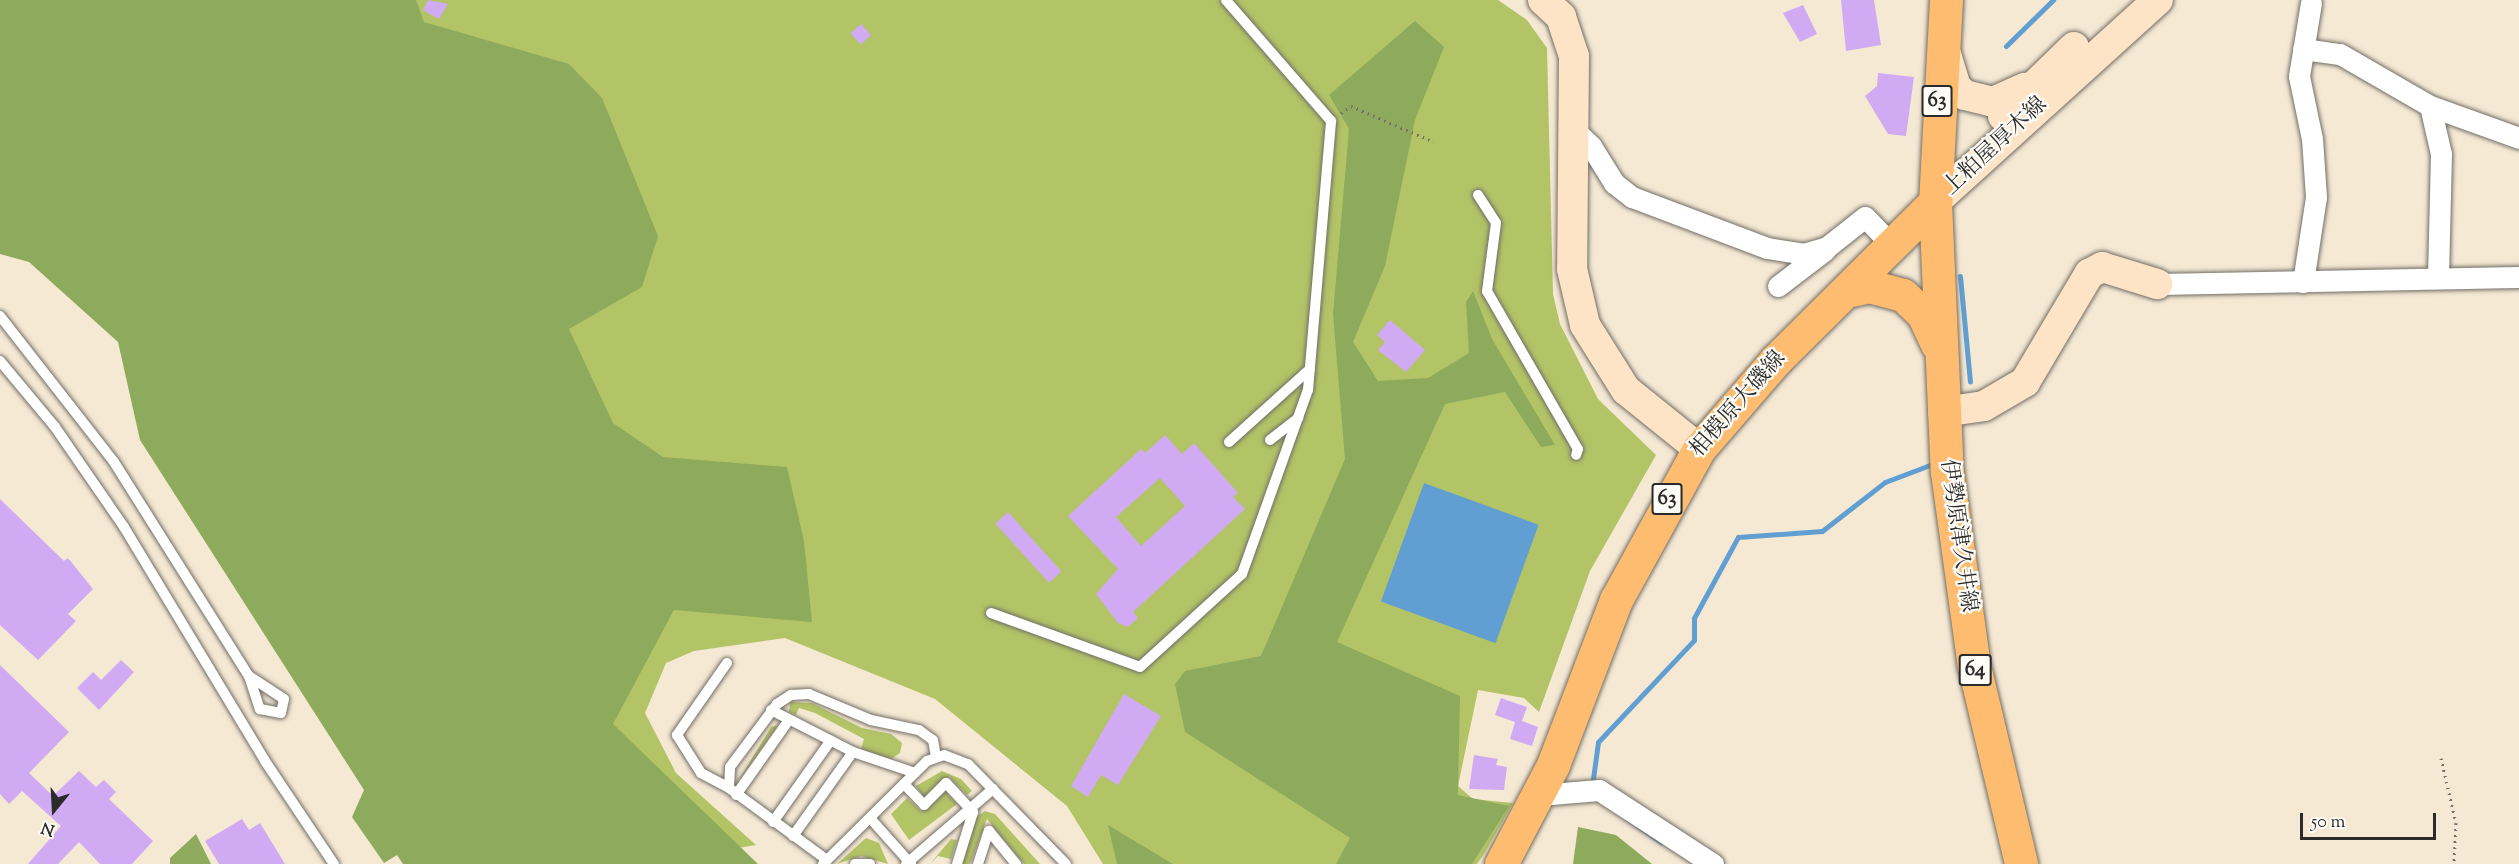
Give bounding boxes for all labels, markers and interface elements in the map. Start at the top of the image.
road number: 63 [1920,83,1954,119]
street label: 上粕屋厚木線 [1939,92,2053,202]
street label: 相模原大磯線 [1686,347,1792,463]
street label: 伊勢原津久井線 [1933,458,1981,614]
road number: 63 [1650,481,1684,517]
road number: 64 [1958,652,1992,688]
north arrow [24,780,84,840]
scale bar [2303,801,2440,839]
text: 50 m [2311,810,2345,836]
text: N [39,815,58,841]

